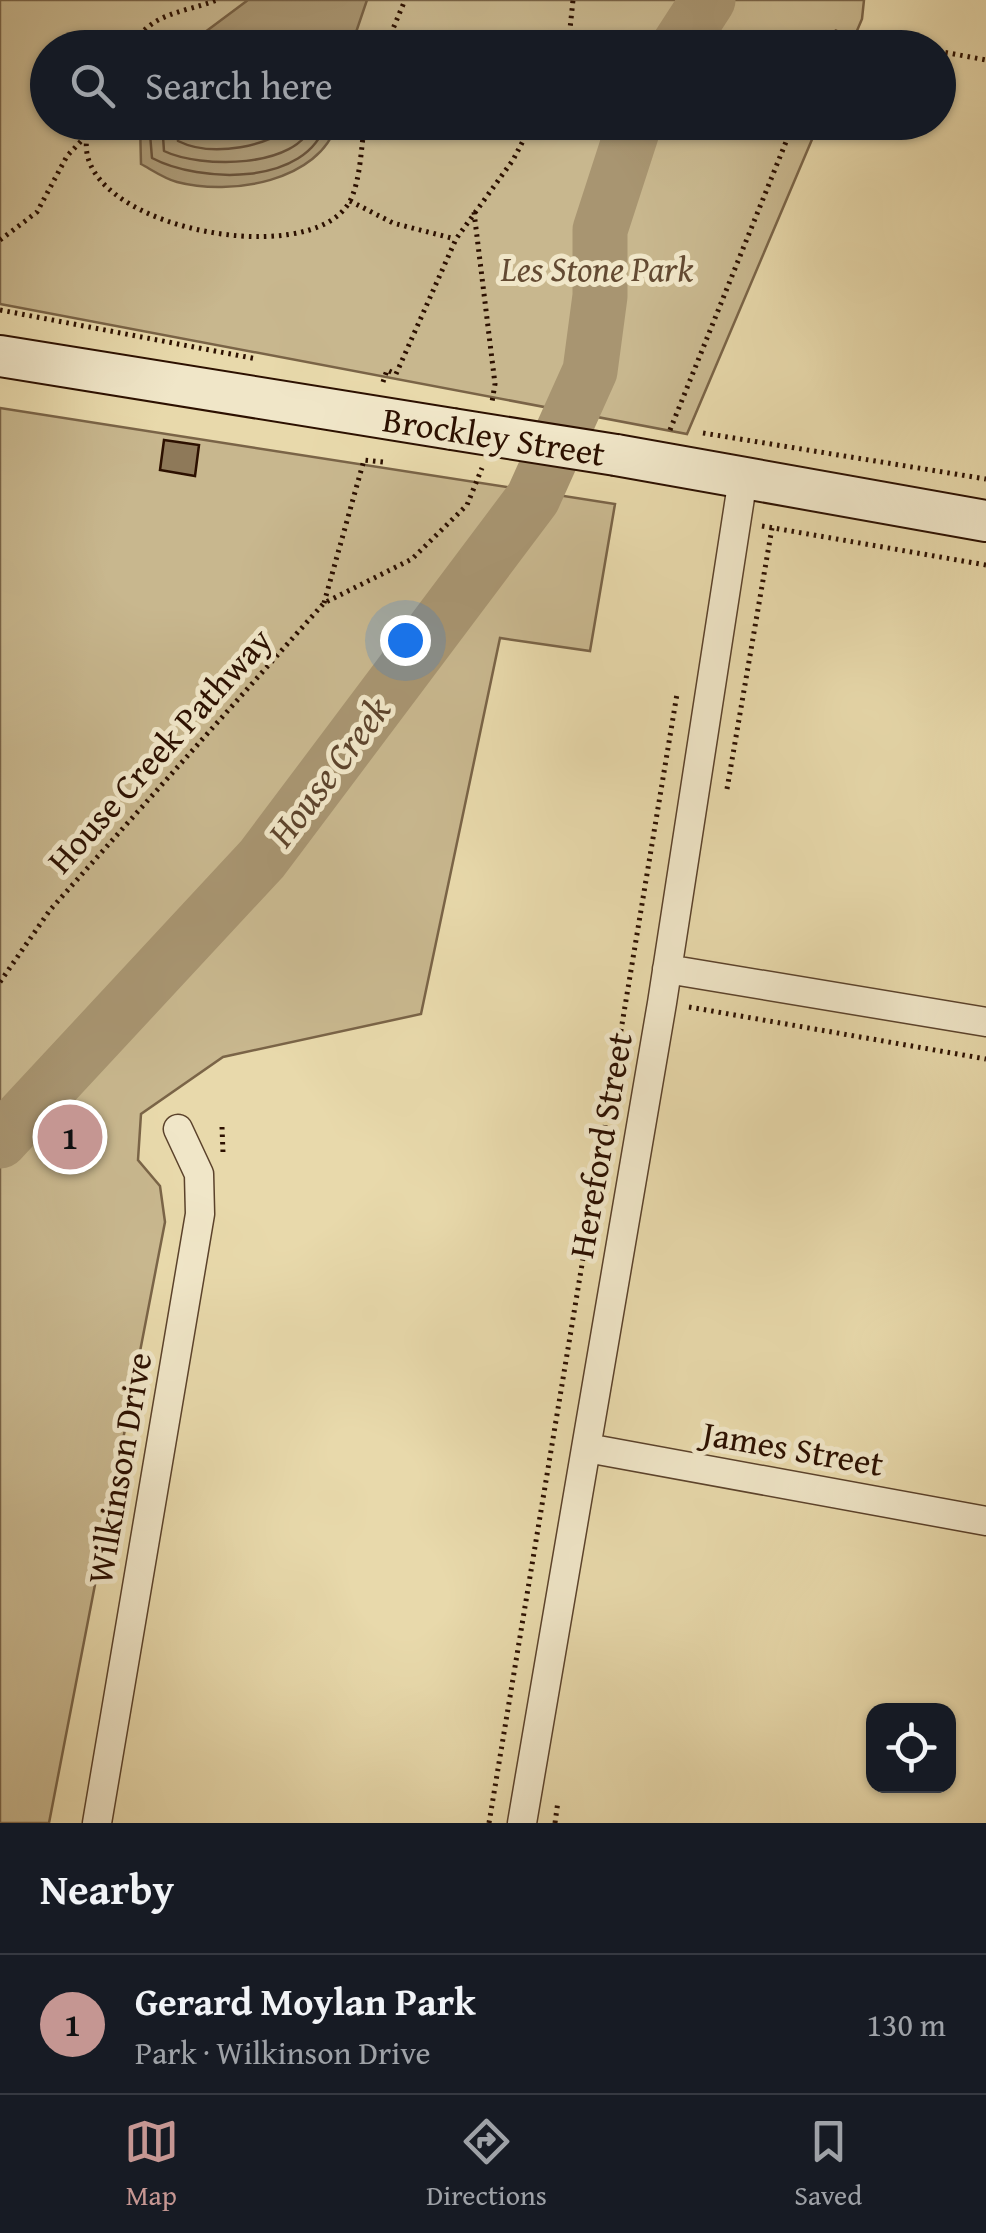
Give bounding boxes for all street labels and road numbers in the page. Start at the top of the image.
street label: Brockley Street [379,393,609,479]
street label: House Creek Pathway [35,615,284,884]
street label: Hereford Street [555,1028,645,1262]
street label: Wilkinson Drive [74,1348,164,1588]
street label: James Street [695,1406,887,1489]

